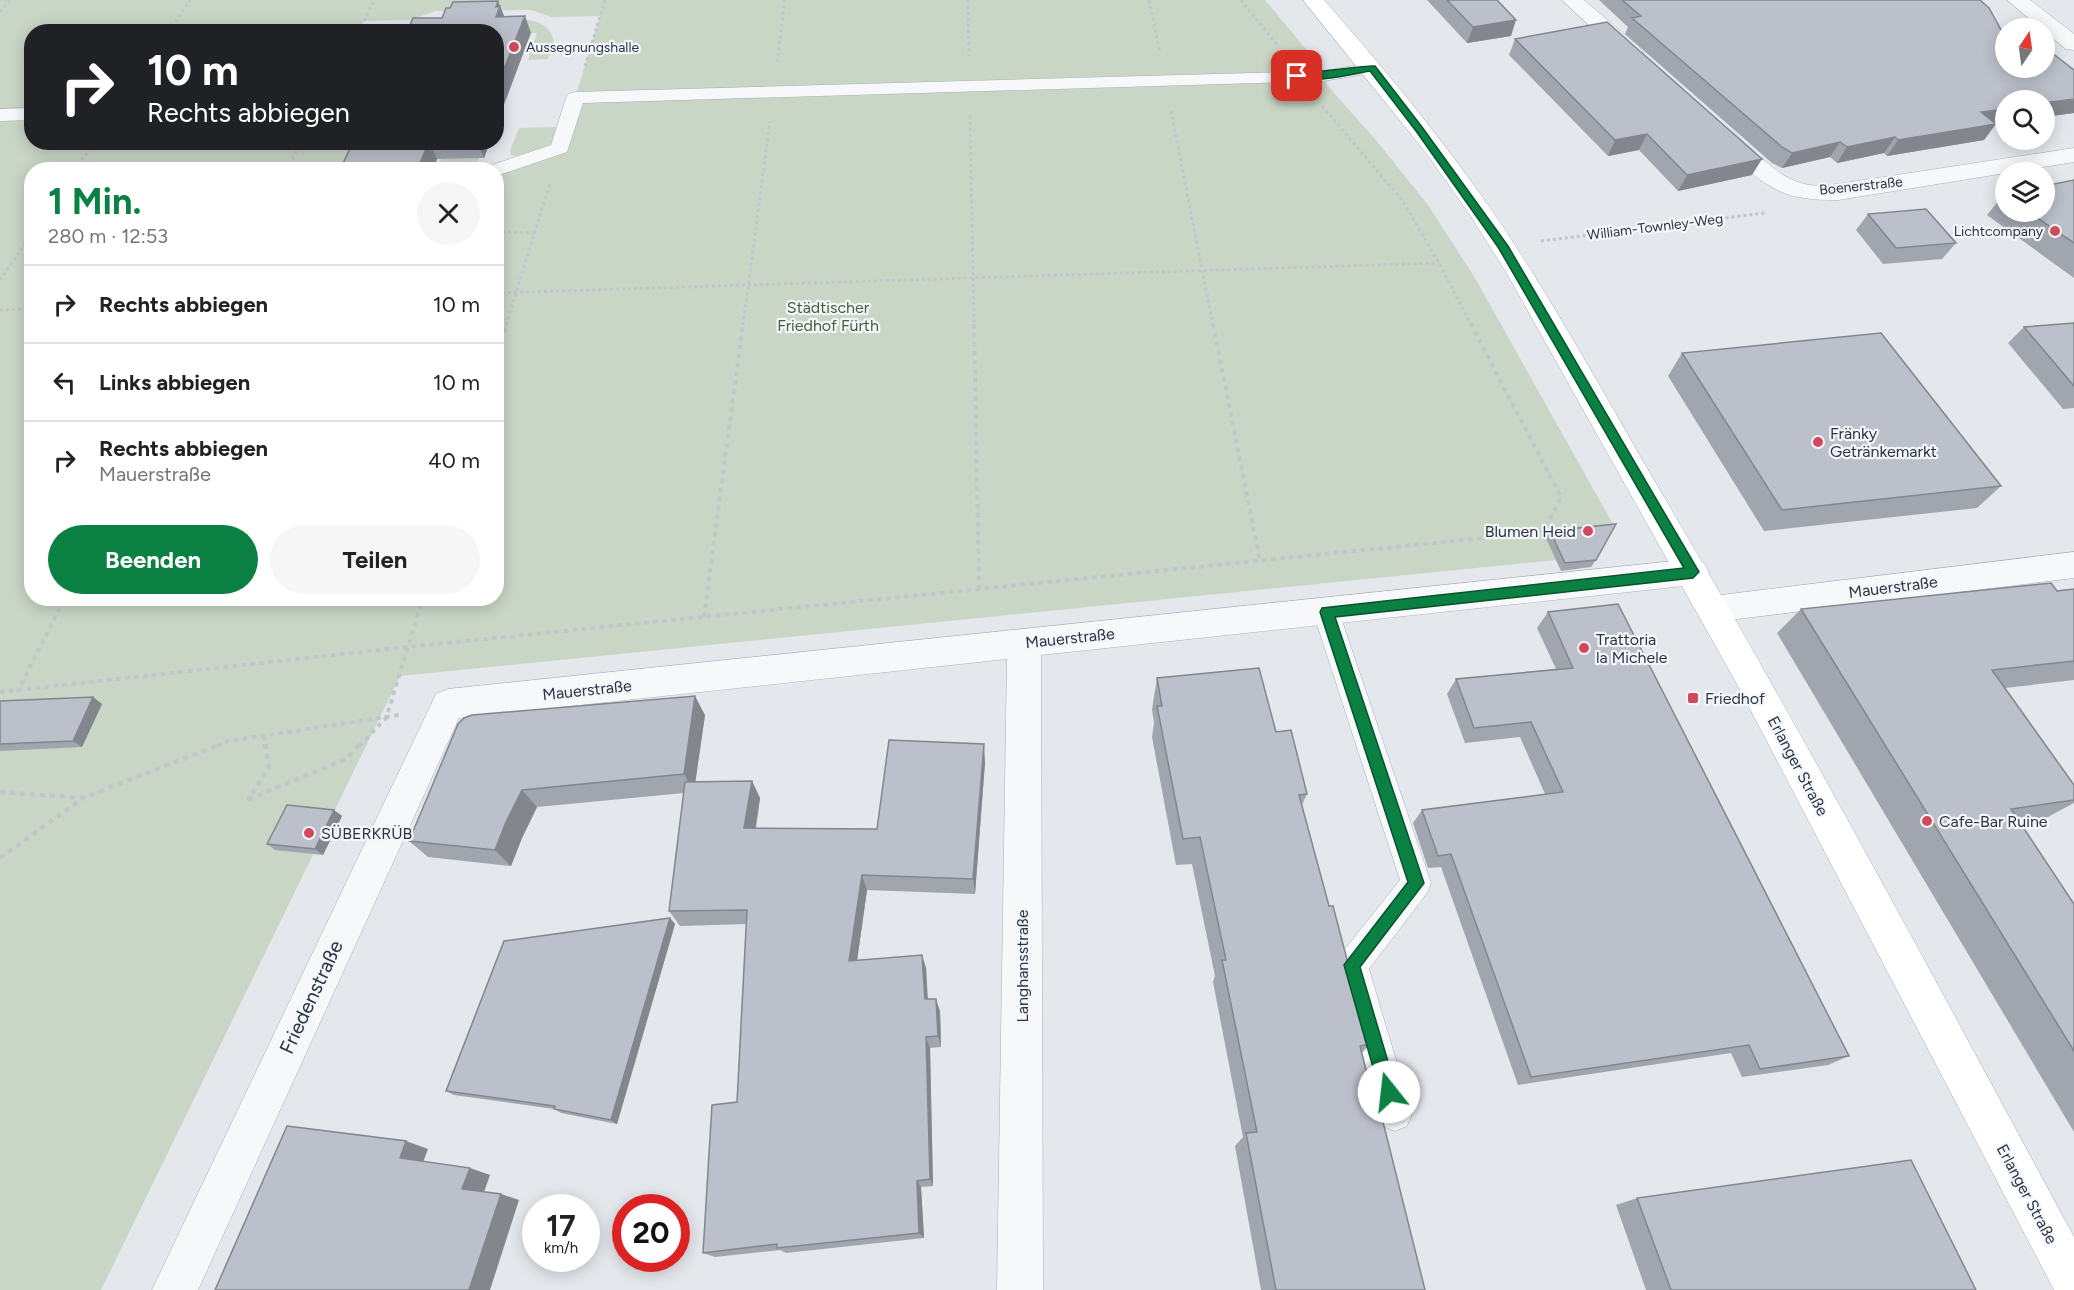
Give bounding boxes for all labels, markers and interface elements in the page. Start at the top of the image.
north arrow [1995,18,2055,78]
map controls [1995,18,2055,222]
place label: Aussegnungshalle [526,39,639,56]
marker: Aussegnungshalle [507,40,521,54]
text: 10 m [147,45,239,96]
icon: right [48,48,126,126]
pin [1271,50,1322,101]
icon: arrive [1280,59,1313,92]
button: search [1995,90,2055,150]
text: Rechts abbiegen [147,96,350,129]
button: layers [1995,162,2055,222]
street label: Boenerstraße [1818,173,1904,199]
text: 1 Min. [48,180,141,223]
button: close [417,182,480,245]
street label: William-Townley-Weg [1586,210,1724,244]
place label: Lichtcompany [1954,223,2044,240]
text: 280 m · 12:53 [48,224,168,248]
marker: Lichtcompany [2048,224,2062,238]
icon: right [48,288,81,321]
text: Rechts abbiegen [99,291,268,318]
text: 10 m [433,291,480,318]
park label: Städtischer Friedhof Fürth [777,298,879,335]
icon: left [48,366,81,399]
text: Links abbiegen [99,369,250,396]
text: 10 m [433,369,480,396]
place label: Fränky Getränkemarkt [1830,424,1937,461]
text: Rechts abbiegen [99,435,268,462]
marker: Fränky Getränkemarkt [1811,435,1825,449]
icon: right [48,444,81,477]
text: 40 m [428,447,480,474]
text: Mauerstraße [99,462,211,486]
place label: Blumen Heid [1485,522,1576,541]
marker: Blumen Heid [1581,524,1595,538]
button: Beenden [48,525,258,594]
button: Teilen [270,525,480,594]
street label: Mauerstraße [1847,572,1939,602]
street label: Mauerstraße [1024,624,1116,652]
place label: Trattoria la Michele [1596,630,1668,667]
marker: Trattoria la Michele [1577,641,1591,655]
street label: Mauerstraße [541,676,633,704]
place label: Friedhof [1705,689,1765,708]
marker: Friedhof [1686,691,1700,705]
street label: Erlanger Straße [1764,713,1832,819]
place label: Cafe-Bar Ruine [1939,812,2048,831]
marker: Cafe-Bar Ruine [1920,814,1934,828]
place label: SÜBERKRÜB [321,824,412,843]
marker: SÜBERKRÜB [302,826,316,840]
street label: Langhansstraße [1013,909,1032,1023]
street label: Friedenstraße [274,936,348,1058]
position arrow [1357,1060,1421,1124]
street label: Erlanger Straße [1993,1141,2061,1247]
speed limit sign: 20 [612,1194,690,1272]
text: 17 [546,1207,576,1244]
text: km/h [544,1239,578,1257]

